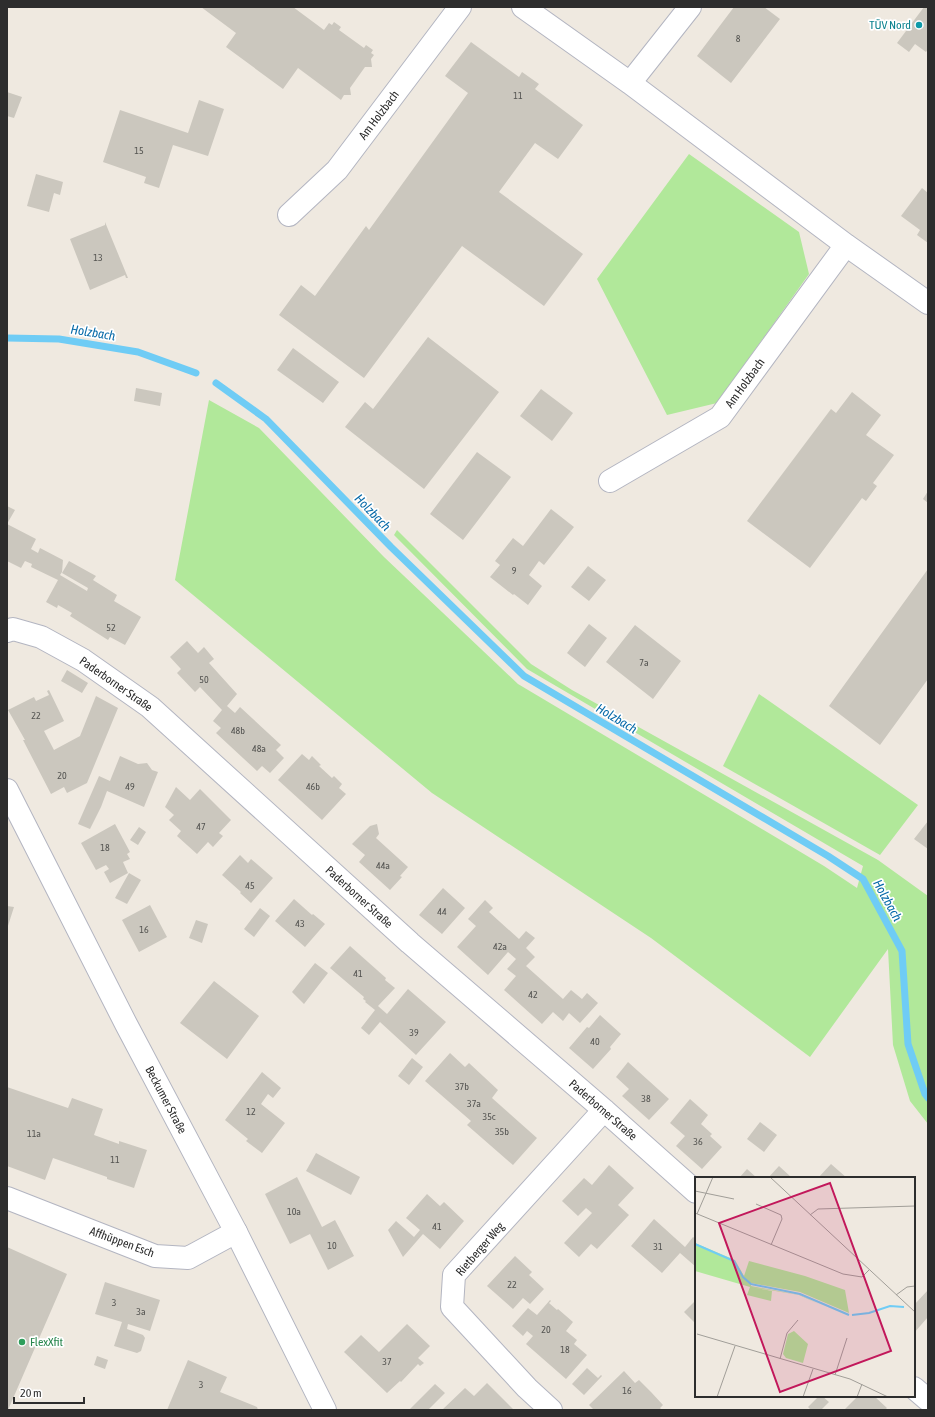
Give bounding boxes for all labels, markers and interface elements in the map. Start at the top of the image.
place label: TÜV Nord [869,18,911,32]
marker: TÜV Nord [914,20,924,30]
house number: 8 [736,33,741,44]
street label: Am Holzbach [356,88,402,142]
house number: 11 [513,90,523,101]
house number: 15 [134,145,144,156]
house number: 13 [93,252,103,263]
water label: Holzbach [69,322,117,344]
street label: Am Holzbach [722,355,768,411]
water label: Holzbach [352,491,394,534]
house number: 9 [512,565,517,576]
house number: 52 [106,622,116,633]
street label: Paderborner Straße [77,654,155,714]
house number: 7a [639,657,649,668]
house number: 50 [199,674,209,685]
water label: Holzbach [594,700,641,737]
house number: 22 [31,710,41,721]
house number: 48b [231,725,245,736]
house number: 48a [252,743,266,754]
house number: 20 [57,770,67,781]
house number: 49 [125,781,135,792]
house number: 46b [306,781,320,792]
house number: 47 [196,821,206,832]
house number: 18 [100,842,110,853]
house number: 44a [376,860,390,871]
street label: Paderborner Straße [322,863,396,931]
water label: Holzbach [870,877,905,924]
house number: 45 [245,880,255,891]
house number: 44 [437,906,447,917]
house number: 43 [295,918,305,929]
house number: 16 [139,924,149,935]
house number: 42a [493,941,507,952]
house number: 41 [353,968,363,979]
house number: 42 [528,989,538,1000]
house number: 39 [409,1027,419,1038]
house number: 40 [590,1036,600,1047]
street label: Beckumer Straße [142,1064,190,1136]
street label: Paderborner Straße [566,1077,640,1143]
house number: 37b [455,1081,469,1092]
house number: 38 [641,1093,651,1104]
house number: 37a [467,1098,481,1109]
house number: 12 [246,1106,256,1117]
house number: 35c [482,1111,496,1122]
house number: 35b [495,1126,509,1137]
house number: 11a [27,1128,41,1139]
house number: 36 [693,1136,703,1147]
house number: 11 [110,1154,120,1165]
inset map [695,1177,915,1397]
house number: 10a [287,1206,301,1217]
street label: Rietberger Weg [453,1219,508,1279]
house number: 41 [432,1221,442,1232]
street label: Affhüppen Esch [88,1224,156,1260]
house number: 10 [327,1240,337,1251]
house number: 31 [653,1241,663,1252]
house number: 22 [507,1279,517,1290]
house number: 3 [112,1297,117,1308]
house number: 3a [136,1306,146,1317]
house number: 20 [541,1324,551,1335]
place label: FlexXfit [30,1335,64,1349]
marker: FlexXfit [17,1337,27,1347]
house number: 18 [560,1344,570,1355]
house number: 37 [382,1356,392,1367]
scale bar [14,1379,84,1405]
house number: 3 [199,1379,204,1390]
house number: 16 [622,1385,632,1396]
text: 20 m [20,1386,42,1400]

